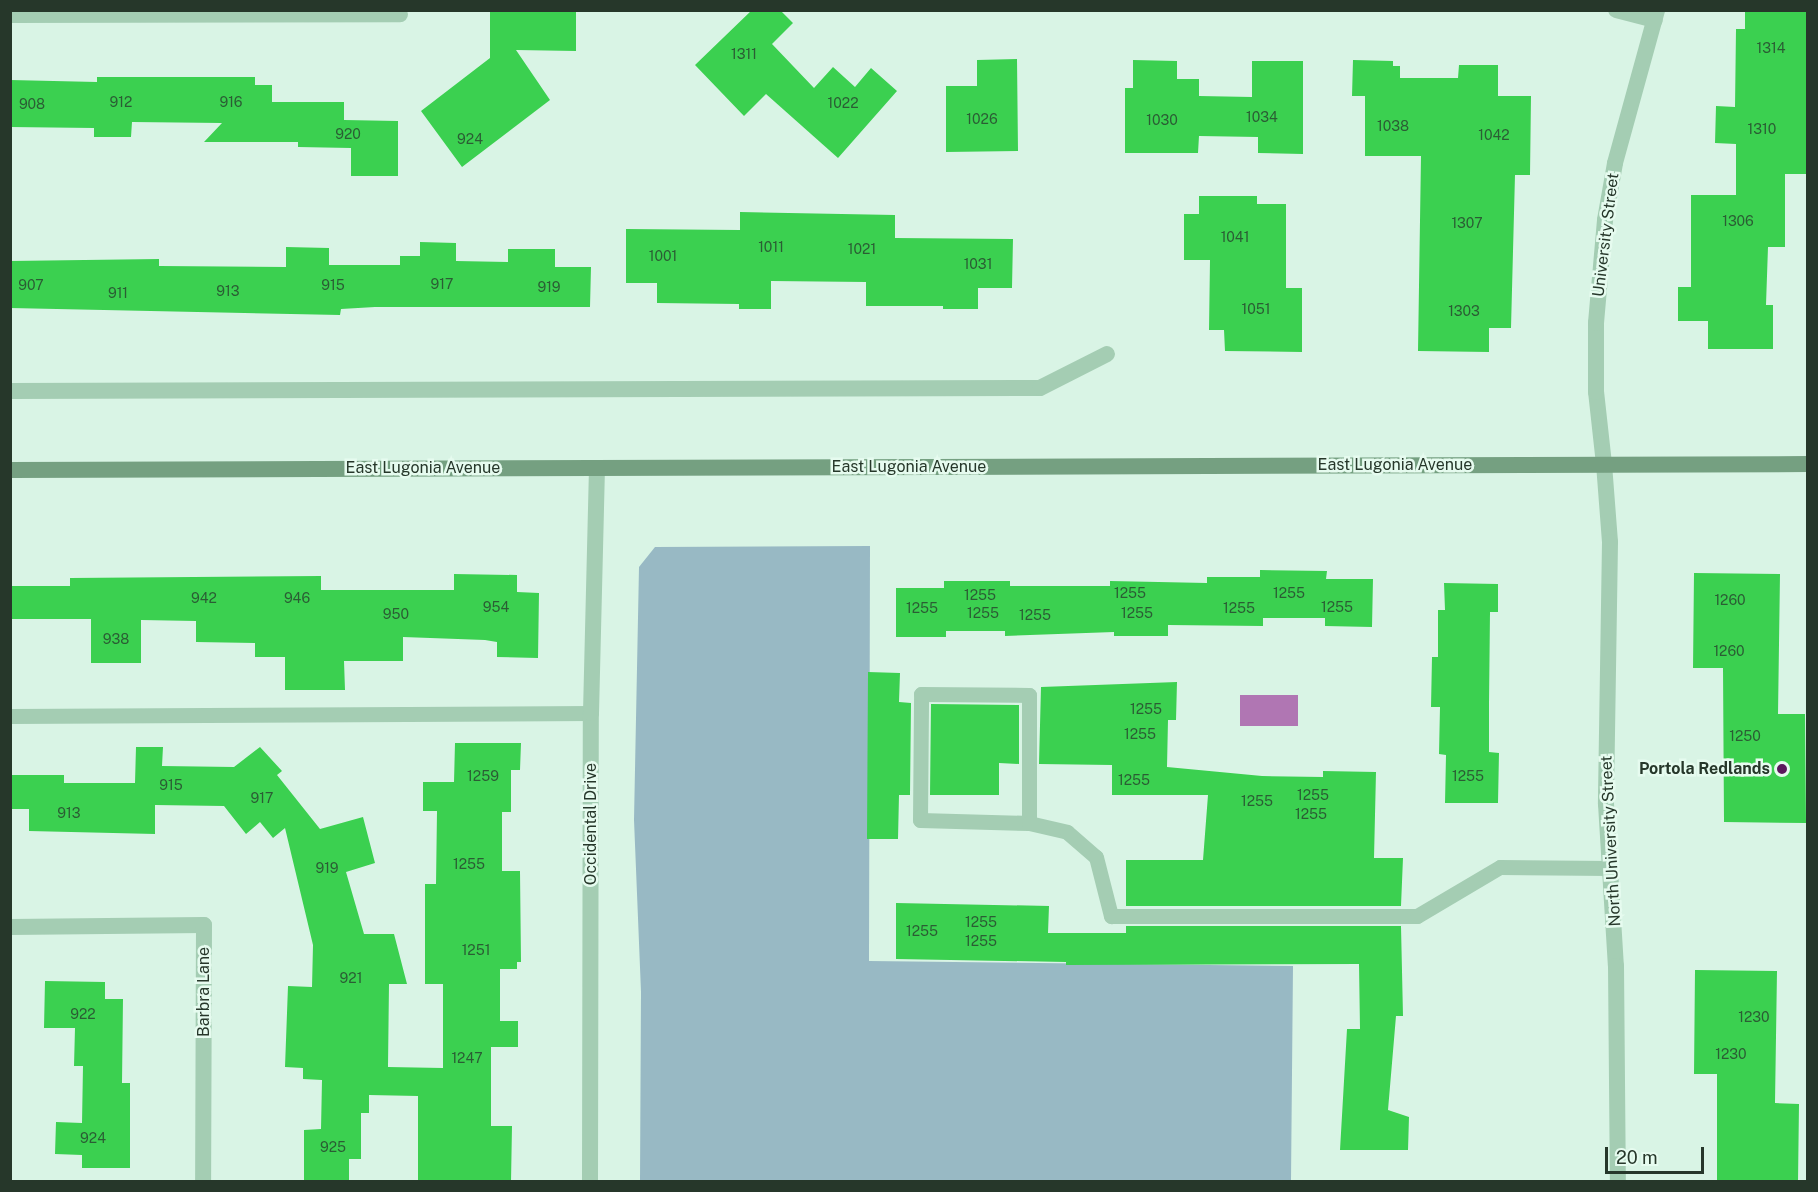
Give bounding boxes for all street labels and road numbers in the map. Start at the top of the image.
street label: University Street [1589,172,1623,298]
street label: East Lugonia Avenue [1318,455,1472,475]
street label: East Lugonia Avenue [832,457,986,477]
street label: East Lugonia Avenue [346,458,500,478]
street label: North University Street [1597,755,1625,927]
street label: Occidental Drive [581,763,601,885]
street label: Barbra Lane [194,947,214,1037]

